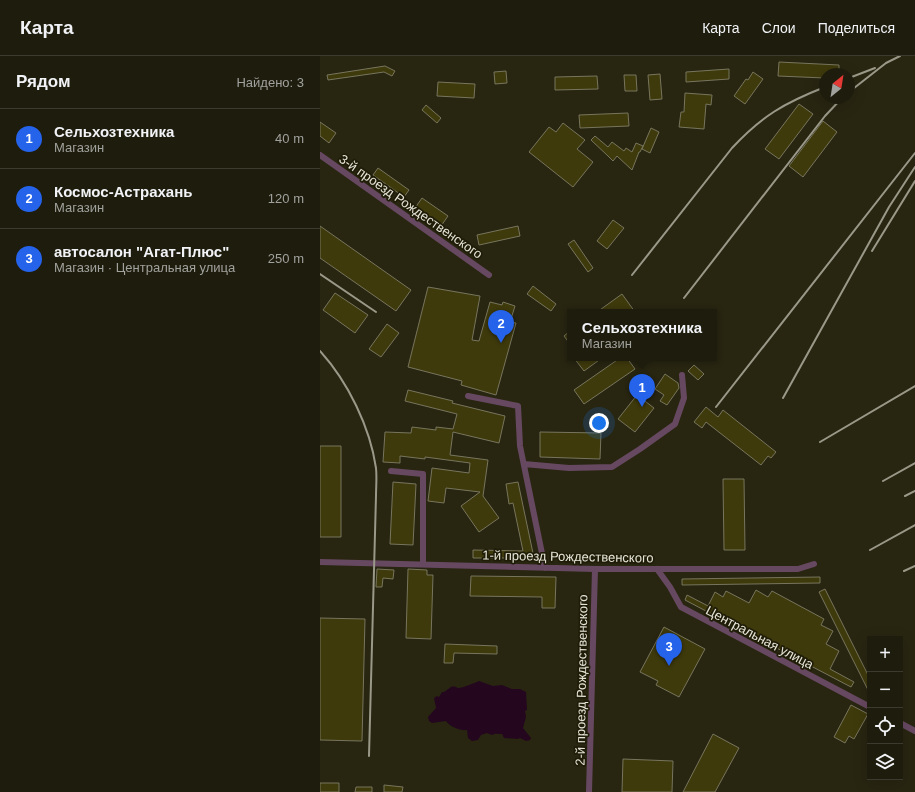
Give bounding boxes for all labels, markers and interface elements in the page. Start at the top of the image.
text: Карта [20,17,74,38]
text: Карта [702,20,740,36]
text: Слои [762,20,796,36]
text: Поделиться [818,20,895,36]
north arrow [819,68,855,104]
text: Рядом [16,72,71,91]
text: Найдено: 3 [236,75,304,90]
text: Сельхозтехника [54,123,174,140]
text: 1 [25,131,33,146]
text: 40 m [275,131,304,146]
text: Магазин [54,140,104,155]
street label: 3-й проезд Рождественского [336,151,485,262]
text: Космос-Астрахань [54,183,192,200]
text: 2 [25,191,33,206]
text: 120 m [268,191,304,206]
text: Магазин [54,200,104,215]
text: автосалон "Агат-Плюс" [54,243,229,260]
text: 3 [25,251,33,266]
text: 250 m [268,251,304,266]
text: Магазин · Центральная улица [54,260,235,275]
popup [567,309,717,361]
pin: 2 [488,310,514,343]
text: Сельхозтехника [582,319,702,336]
text: Магазин [582,336,632,351]
pin: 1 [629,374,655,407]
your location [589,413,609,433]
street label: 1-й проезд Рождественского [482,548,654,565]
street label: 2-й проезд Рождественского [573,594,590,766]
street label: Центральная улица [703,603,817,672]
pin: 3 [656,633,682,666]
map controls [867,636,903,780]
button: + [867,636,903,672]
button: − [867,672,903,708]
button: locate [867,708,903,744]
button: layers [867,744,903,780]

